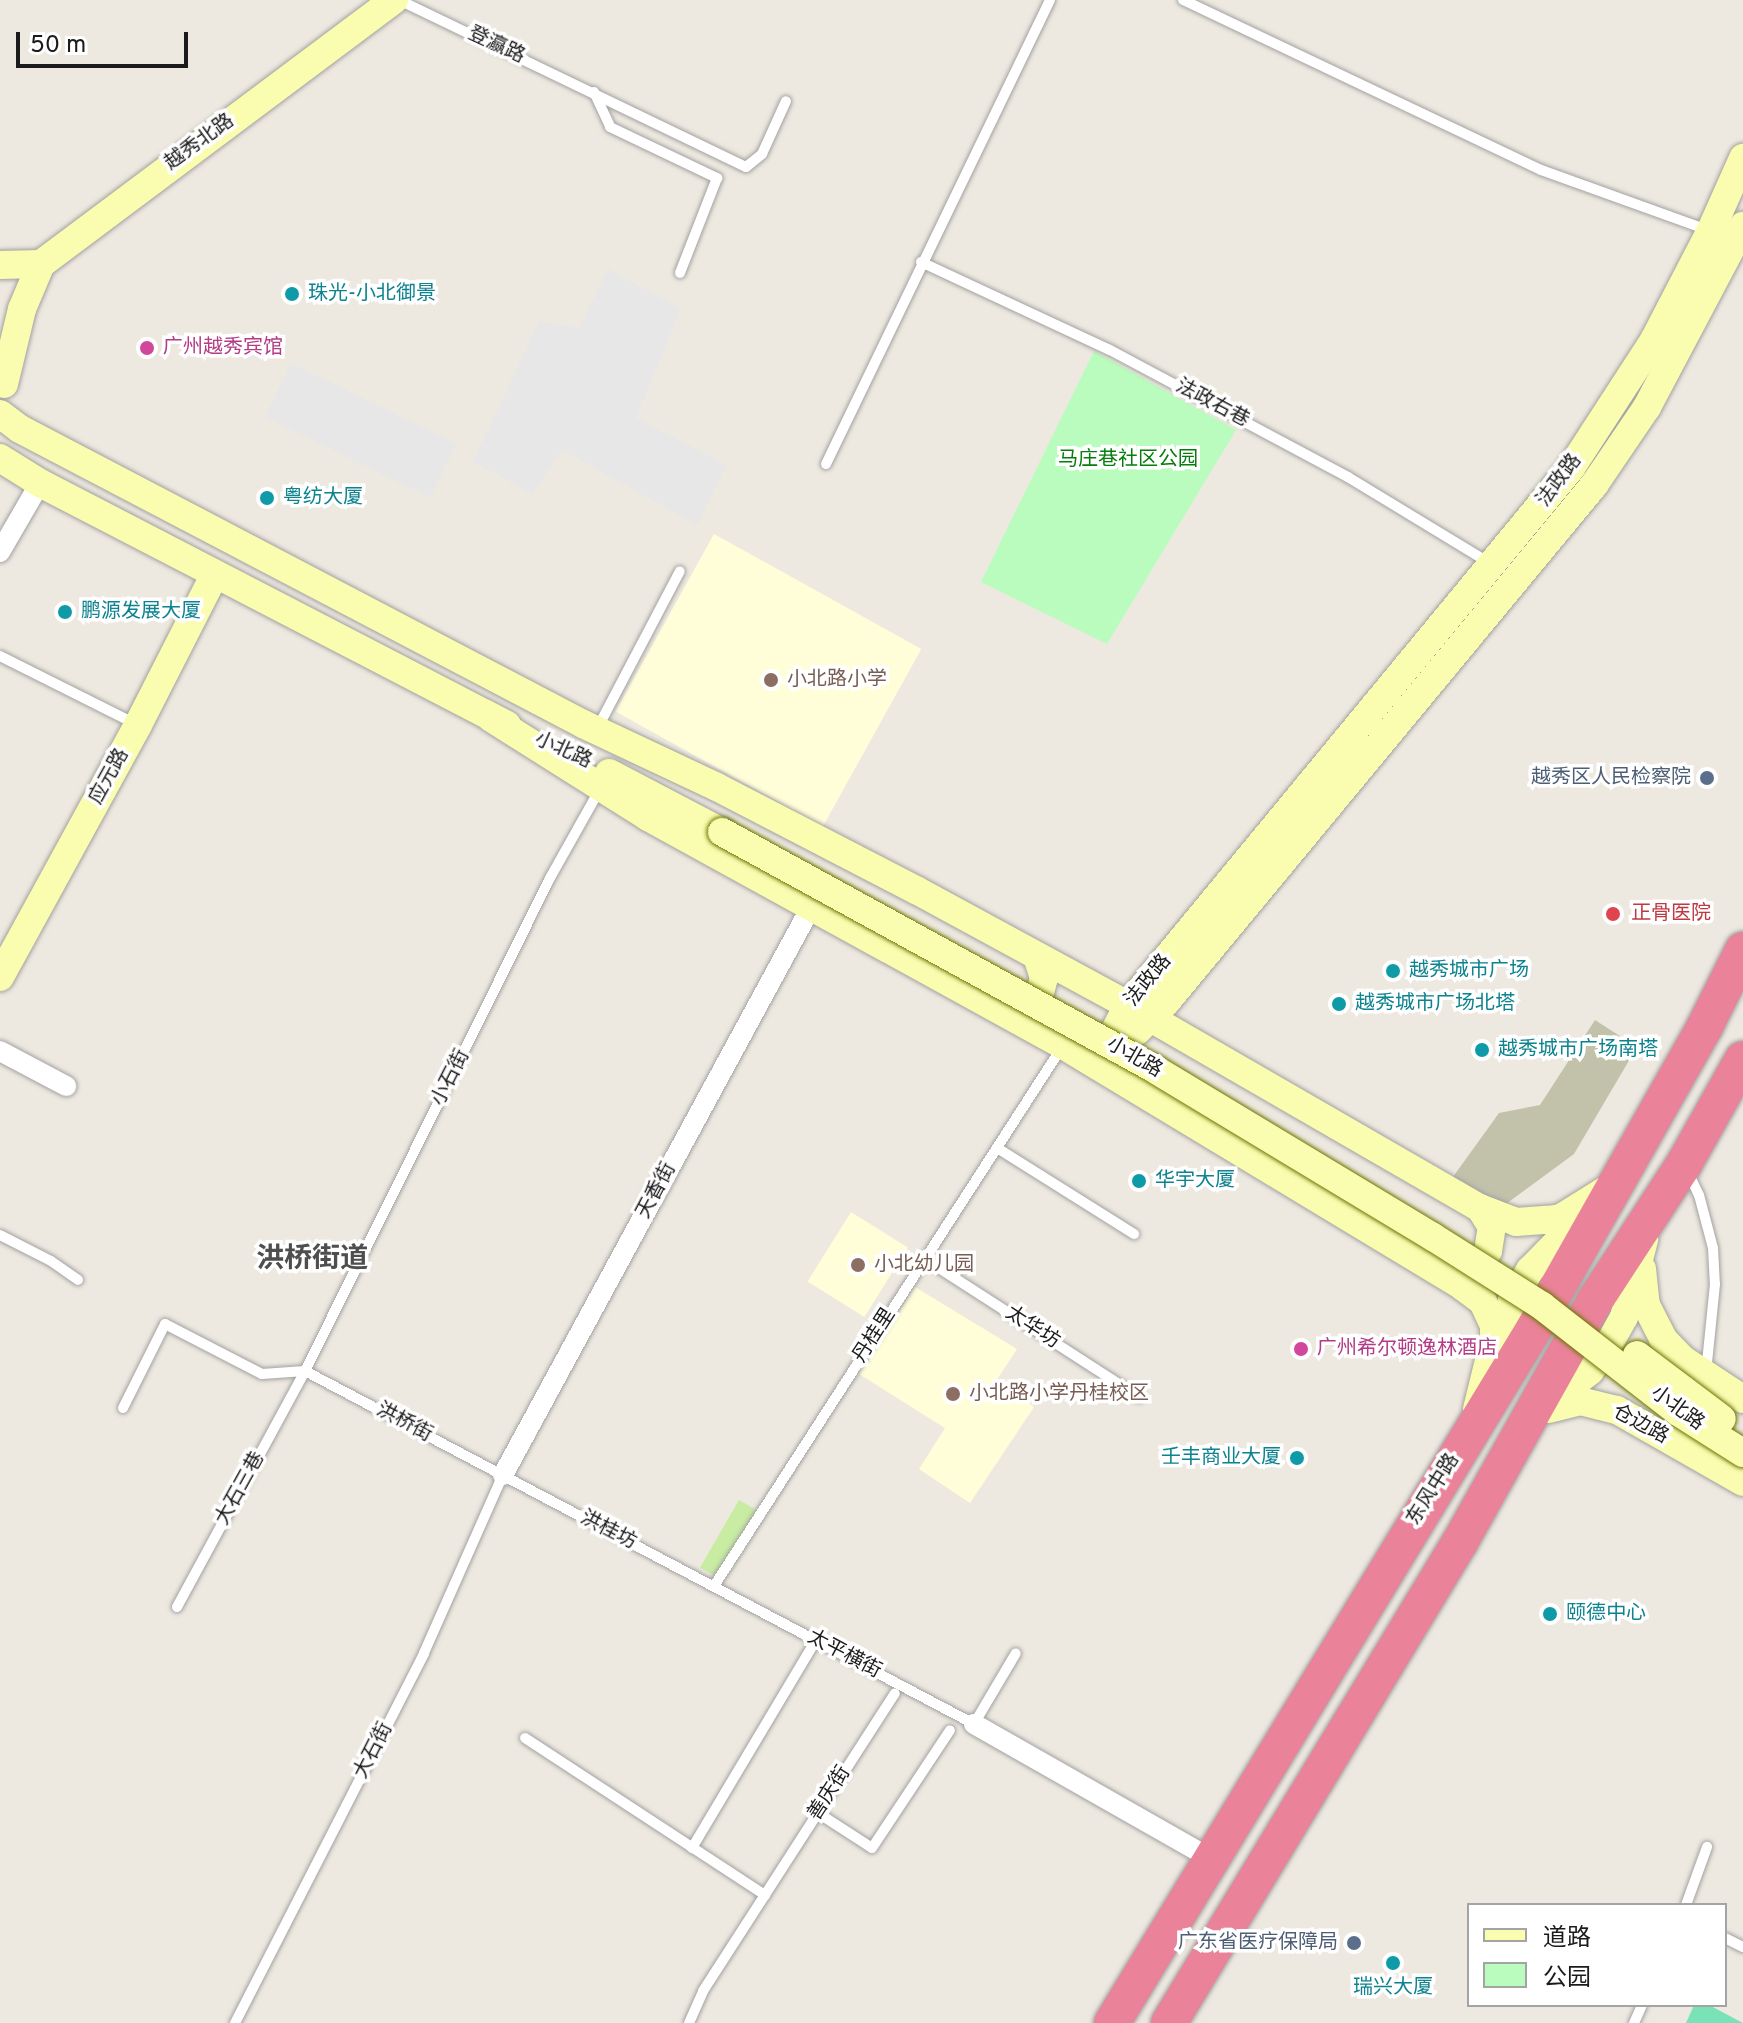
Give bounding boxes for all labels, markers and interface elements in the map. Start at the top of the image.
scale bar [20,16,192,66]
street label: 登瀛路 [464,22,528,70]
text: 50 m [30,31,86,61]
street label: 越秀北路 [161,110,239,176]
place label: 珠光-小北御景 [308,282,436,306]
marker: 珠光-小北御景 [283,285,301,303]
place label: 广州越秀宾馆 [163,336,283,360]
marker: 广州越秀宾馆 [138,339,156,357]
street label: 法政右巷 [1171,375,1253,433]
park label: 马庄巷社区公园 [1058,448,1198,472]
street label: 法政路 [1532,450,1588,512]
place label: 粤纺大厦 [283,486,363,510]
marker: 粤纺大厦 [258,489,276,507]
place label: 鹏源发展大厦 [81,600,201,624]
marker: 鹏源发展大厦 [56,603,74,621]
place label: 小北路小学 [787,668,887,692]
marker: 小北路小学 [762,671,780,689]
street label: 小北路 [531,727,595,775]
street label: 应元路 [85,745,135,809]
place label: 越秀区人民检察院 [1531,766,1691,790]
marker: 越秀区人民检察院 [1698,769,1716,787]
place label: 正骨医院 [1631,902,1711,926]
marker: 正骨医院 [1602,903,1624,925]
street label: 法政路 [1121,950,1177,1012]
place label: 越秀城市广场 [1409,959,1529,983]
marker: 越秀城市广场 [1384,962,1402,980]
place label: 越秀城市广场北塔 [1355,992,1515,1016]
marker: 越秀城市广场北塔 [1330,995,1348,1013]
street label: 小北路 [1102,1033,1166,1083]
place label: 越秀城市广场南塔 [1498,1038,1658,1062]
marker: 越秀城市广场南塔 [1473,1041,1491,1059]
street label: 小石街 [427,1046,475,1110]
street label: 天香街 [632,1159,682,1223]
place label: 华宇大厦 [1155,1169,1235,1193]
marker: 华宇大厦 [1130,1172,1148,1190]
district label: 洪桥街道 [256,1243,368,1277]
place label: 小北幼儿园 [874,1253,974,1277]
marker: 小北幼儿园 [849,1256,867,1274]
street label: 太华坊 [1000,1302,1064,1354]
street label: 丹桂里 [849,1304,901,1368]
place label: 广州希尔顿逸林酒店 [1317,1337,1497,1361]
marker: 广州希尔顿逸林酒店 [1292,1340,1310,1358]
place label: 小北路小学丹桂校区 [969,1382,1149,1406]
street label: 小北路 [1646,1382,1708,1436]
marker: 小北路小学丹桂校区 [944,1385,962,1403]
street label: 洪桥街 [372,1398,436,1448]
street label: 仓边路 [1608,1400,1672,1450]
place label: 壬丰商业大厦 [1161,1446,1281,1470]
street label: 大石三巷 [211,1448,271,1530]
marker: 壬丰商业大厦 [1288,1449,1306,1467]
street label: 东风中路 [1403,1450,1465,1530]
street label: 洪桂坊 [576,1506,640,1556]
place label: 颐德中心 [1566,1602,1646,1626]
marker: 颐德中心 [1541,1605,1559,1623]
street label: 太平横街 [803,1626,885,1684]
street label: 大石街 [350,1719,398,1783]
street label: 善庆街 [804,1762,856,1826]
legend [1467,1903,1727,2007]
text: 道路 [1543,1924,1591,1954]
place label: 广东省医疗保障局 [1178,1931,1338,1955]
marker: 广东省医疗保障局 [1345,1934,1363,1952]
marker: 瑞兴大厦 [1384,1954,1402,1972]
text: 公园 [1543,1964,1591,1994]
place label: 瑞兴大厦 [1353,1976,1433,2000]

